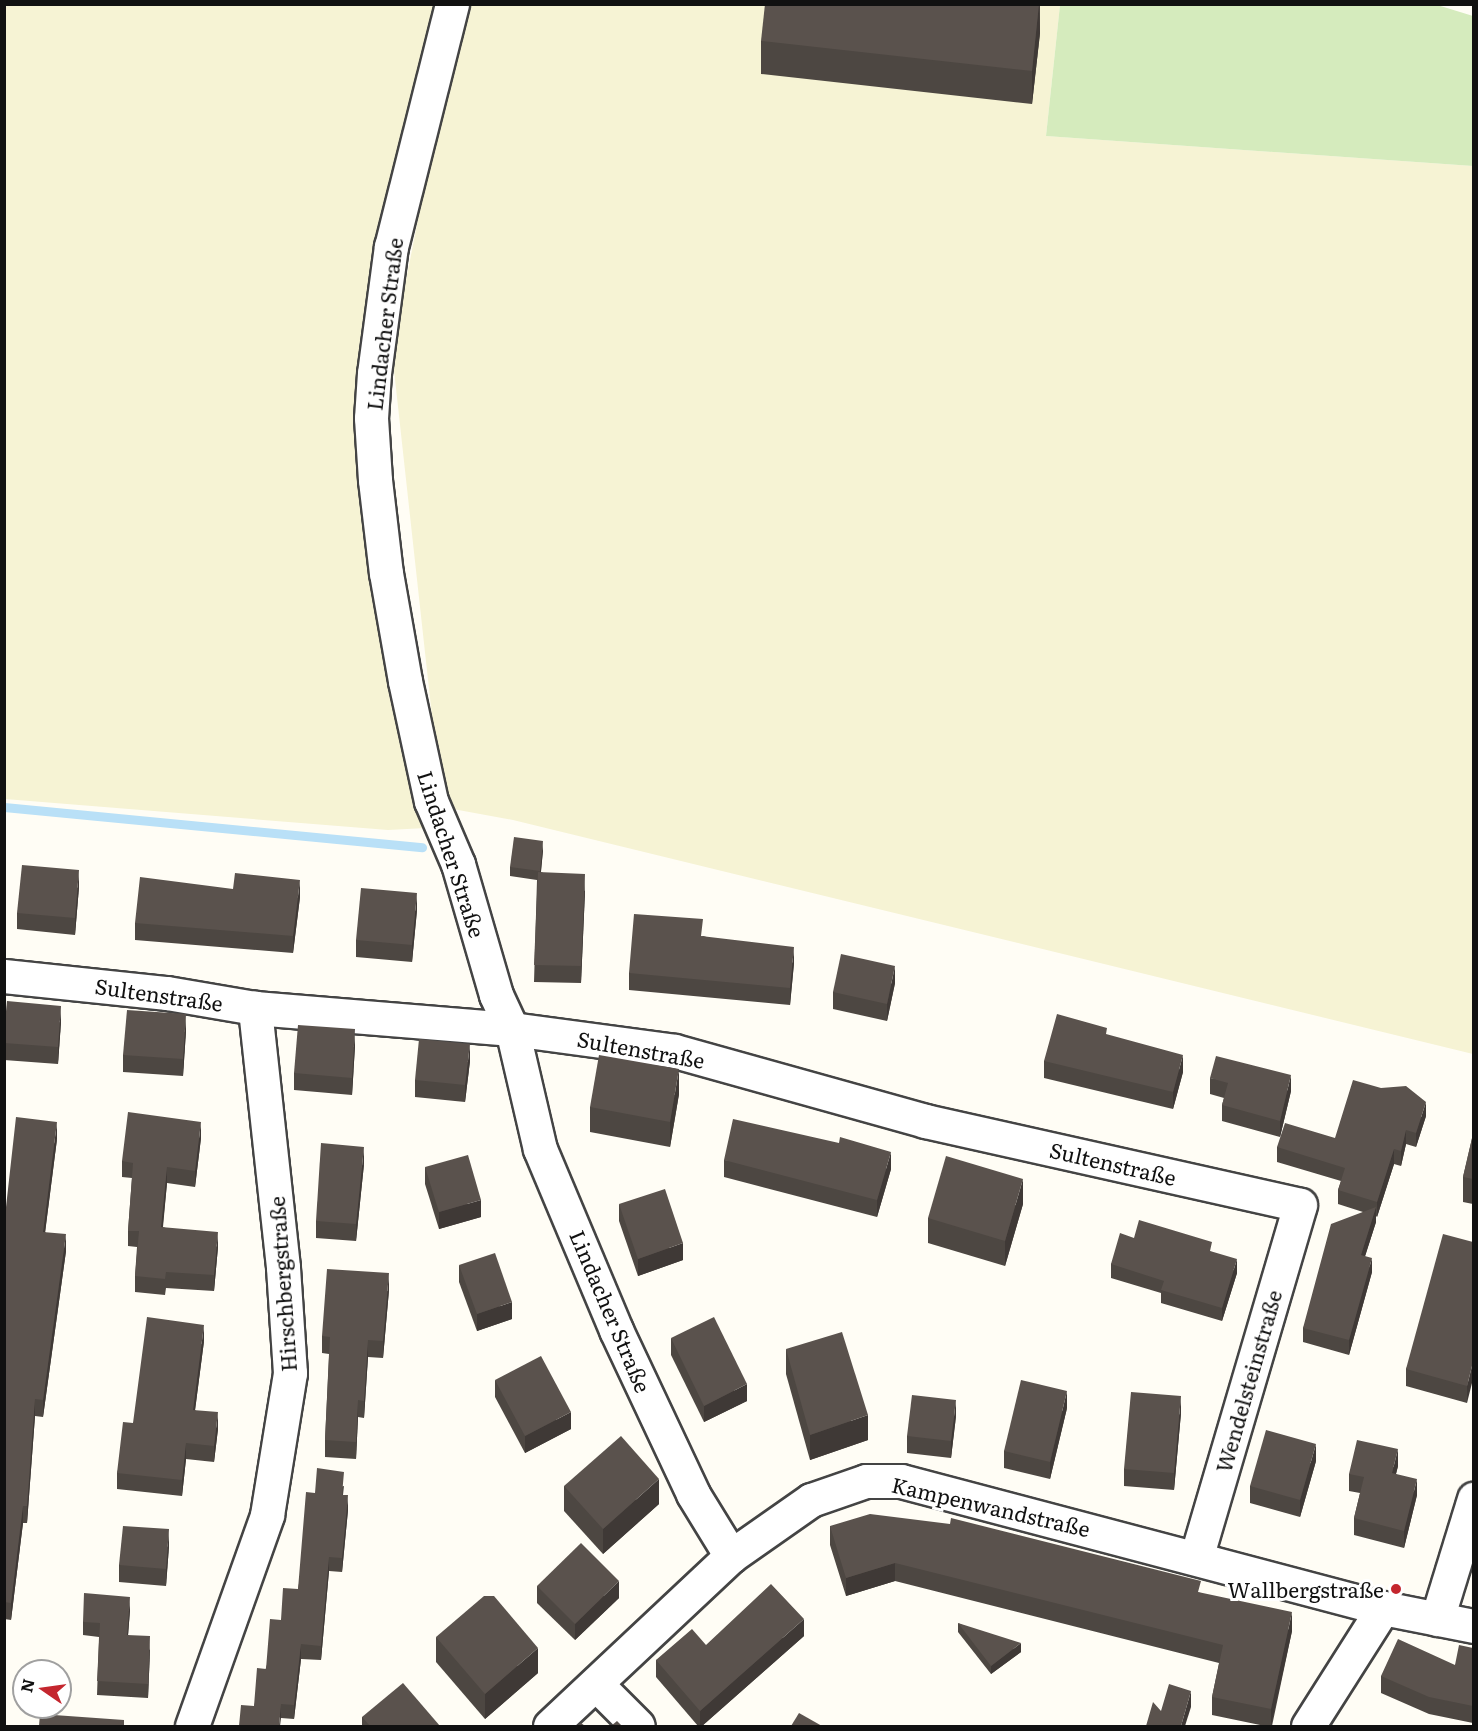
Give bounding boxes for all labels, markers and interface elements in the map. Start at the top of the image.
street label: Lindacher Straße [361,236,407,412]
street label: Lindacher Straße [413,767,491,941]
street label: Sultenstraße [93,973,225,1015]
street label: Sultenstraße [575,1025,707,1073]
street label: Sultenstraße [1047,1136,1179,1190]
street label: Hirschbergstraße [263,1195,301,1373]
street label: Lindacher Straße [565,1226,657,1396]
street label: Wendelsteinstraße [1210,1287,1286,1475]
street label: Kampenwandstraße [889,1471,1093,1541]
place label: Wallbergstraße [1228,1576,1384,1602]
marker: Wallbergstraße [1389,1582,1403,1596]
north arrow [12,1659,72,1719]
text: N [13,1676,40,1695]

